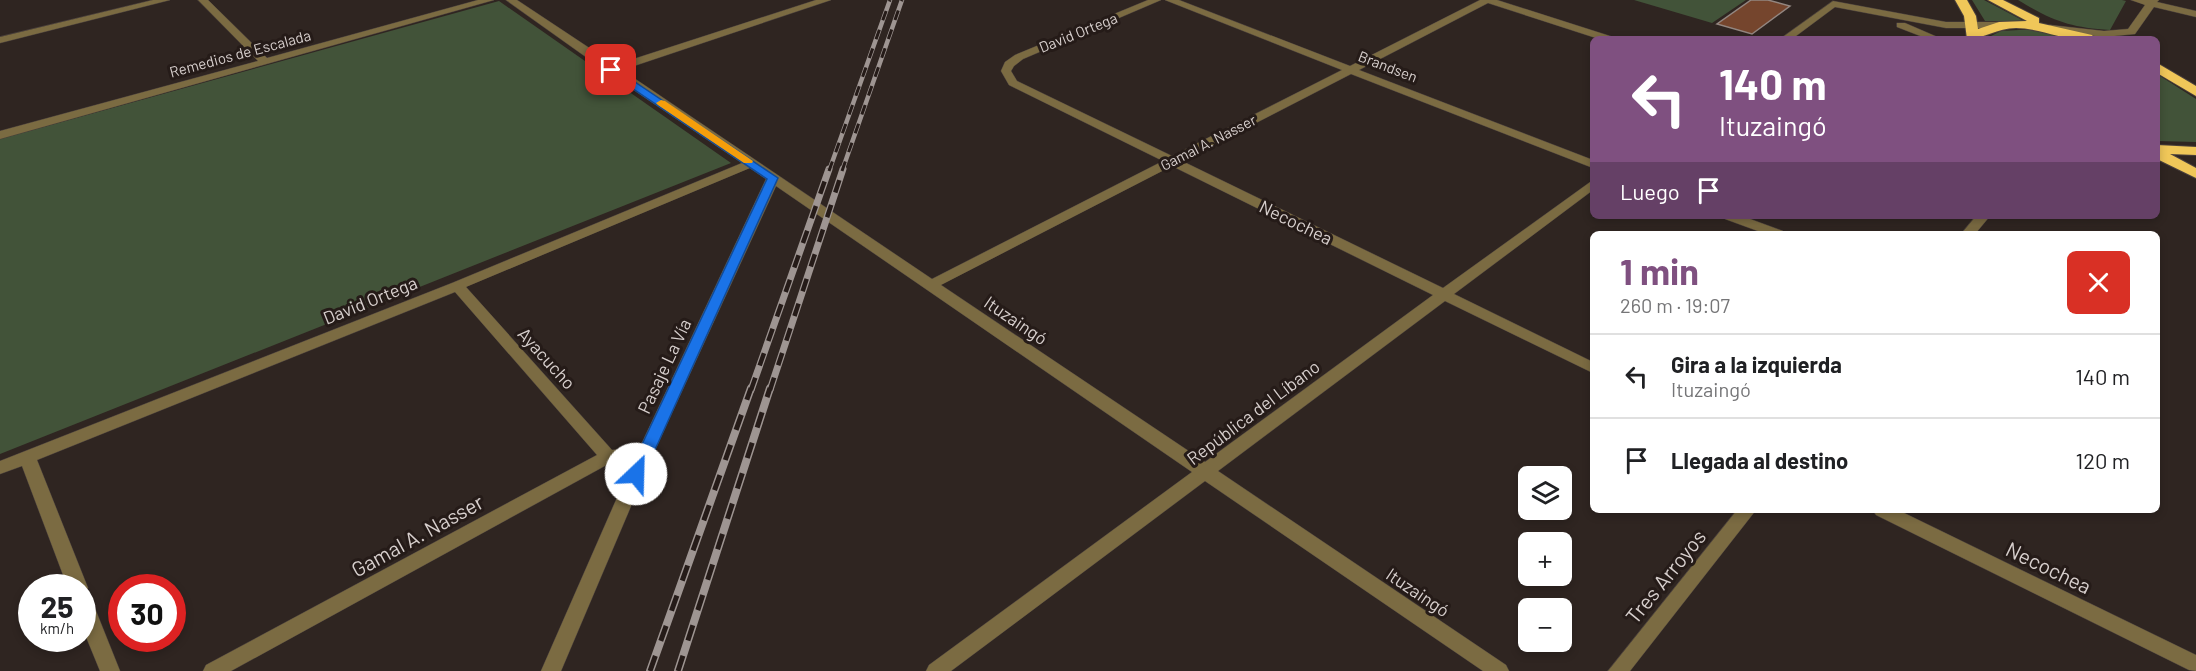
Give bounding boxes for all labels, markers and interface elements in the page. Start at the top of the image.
street label: David Ortega [1036,8,1120,56]
street label: Remedios de Escalada [167,25,313,81]
pin [585,44,636,95]
street label: Brandsen [1356,46,1420,86]
icon: arrive [594,53,627,86]
text: 140 m [1719,58,1827,108]
icon: left [1620,60,1698,138]
text: Ituzaingó [1719,109,1826,141]
street label: Gamal A. Nasser [1157,110,1259,174]
icon: arrive [1692,174,1725,207]
text: Luego [1620,178,1680,204]
street label: Necochea [1256,195,1336,249]
text: 1 min [1620,249,1699,292]
button: close [2067,251,2130,314]
street label: David Ortega [320,271,420,329]
street label: Ituzaingó [980,291,1052,349]
text: 260 m · 19:07 [1620,293,1730,317]
street label: Pasaje La Vía [632,315,696,417]
street label: Ayacucho [514,323,580,393]
text: Gira a la izquierda [1671,351,1842,377]
street label: República del Líbano [1182,355,1324,469]
icon: left [1620,360,1653,393]
text: 140 m [2075,363,2130,389]
text: Ituzaingó [1671,377,1751,401]
position arrow [604,442,668,506]
icon: arrive [1620,444,1653,477]
text: Llegada al destino [1671,447,1848,473]
text: 120 m [2075,447,2130,473]
map controls [1518,466,1572,652]
button: layers [1518,466,1572,520]
street label: Gamal A. Nasser [347,488,488,582]
street label: Tres Arroyos [1620,524,1710,628]
button: + [1518,532,1572,586]
street label: Necochea [2002,536,2096,598]
street label: Ituzaingó [1382,563,1454,621]
speed limit sign: 30 [108,574,186,652]
text: 25 [41,588,73,624]
button: − [1518,598,1572,652]
text: km/h [40,619,74,637]

